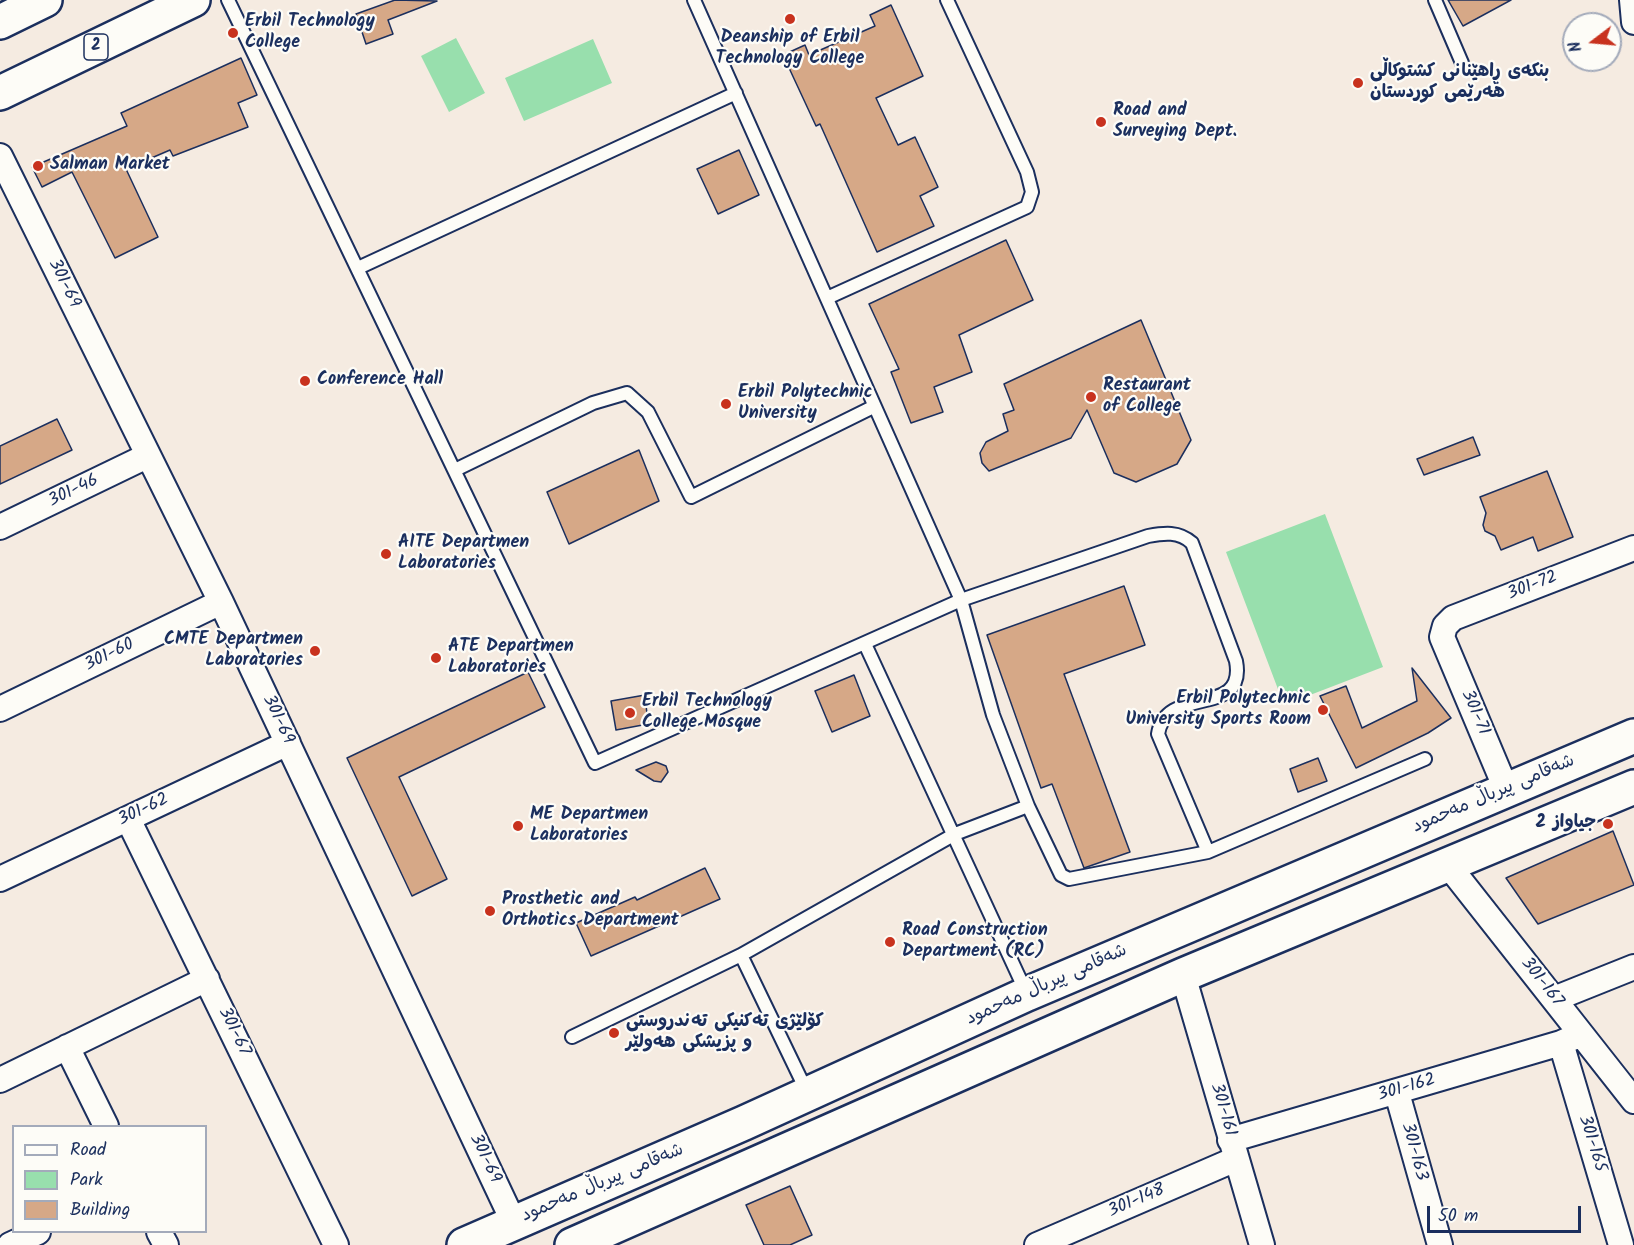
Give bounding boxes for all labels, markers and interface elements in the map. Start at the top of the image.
place label: Erbil Technology College [245,12,375,54]
marker: Deanship of Erbil Technology College [783,12,797,26]
north arrow [1562,12,1622,72]
marker: Erbil Technology College [226,26,240,40]
place label: Deanship of Erbil Technology College [716,28,864,70]
road number: 2 [84,34,108,60]
text: N [1563,38,1590,55]
place label: بنکەی ڕاهێنانی کشتوکاڵی هەرێمی کوردستان [1370,62,1549,104]
marker: بنکەی ڕاهێنانی کشتوکاڵی هەرێمی کوردستان [1351,76,1365,90]
place label: Road and Surveying Dept. [1113,101,1237,144]
marker: Road and Surveying Dept. [1094,115,1108,129]
place label: Salman Market [50,155,170,177]
marker: Salman Market [31,159,45,173]
street label: 301-69 [42,256,84,312]
place label: Conference Hall [317,370,443,392]
marker: Conference Hall [298,374,312,388]
place label: Restaurant of College [1103,376,1191,418]
place label: Erbil Polytechnic University [738,383,873,426]
marker: Restaurant of College [1084,390,1098,404]
marker: Erbil Polytechnic University [719,397,733,411]
street label: 301-46 [45,471,103,513]
place label: AITE Departmen Laboratories [398,533,529,576]
marker: AITE Departmen Laboratories [379,547,393,561]
street label: 301-72 [1505,568,1561,606]
place label: CMTE Departmen Laboratories [164,630,303,672]
street label: 301-60 [82,635,138,677]
place label: ATE Departmen Laboratories [448,637,574,680]
marker: CMTE Departmen Laboratories [308,644,322,658]
marker: ATE Departmen Laboratories [429,651,443,665]
street label: 301-71 [1455,687,1493,739]
place label: Erbil Polytechnic University Sports Room [1125,689,1311,732]
street label: 301-69 [256,692,298,748]
place label: Erbil Technology College Mosque [642,692,772,734]
marker: Erbil Polytechnic University Sports Room [1316,703,1330,717]
marker: Erbil Technology College Mosque [623,706,637,720]
street label: شەقامی پیرباڵ مەحمود [1410,751,1578,839]
street label: 301-62 [115,790,173,832]
place label: ME Departmen Laboratories [530,805,648,848]
place label: جیاواز 2 [1535,813,1596,835]
marker: جیاواز 2 [1601,817,1615,831]
marker: ME Departmen Laboratories [511,819,525,833]
place label: Prosthetic and Orthotics Department [502,890,679,932]
marker: Prosthetic and Orthotics Department [483,904,497,918]
place label: Road Construction Department (RC) [902,921,1048,964]
marker: Road Construction Department (RC) [883,935,897,949]
street label: شەقامی پیرباڵ مەحمود [963,941,1131,1031]
street label: 301-167 [1515,954,1567,1012]
street label: 301-67 [212,1004,254,1060]
place label: کۆلێژی تەکنیکی تەندروستی و پزیشکی هەولێر [626,1012,824,1054]
marker: کۆلێژی تەکنیکی تەندروستی و پزیشکی هەولێر [607,1026,621,1040]
street label: 301-162 [1376,1070,1438,1108]
street label: 301-161 [1204,1081,1240,1139]
street label: 301-165 [1572,1113,1610,1175]
street label: 301-163 [1395,1121,1431,1183]
legend [12,1125,207,1233]
street label: 301-69 [463,1131,505,1187]
text: Road [70,1136,106,1165]
street label: شەقامی پیرباڵ مەحمود [519,1140,687,1228]
text: Park [70,1166,103,1195]
street label: 301-148 [1105,1180,1169,1224]
scale bar [1430,1194,1584,1232]
text: Building [70,1196,130,1225]
text: 50 m [1438,1202,1478,1231]

